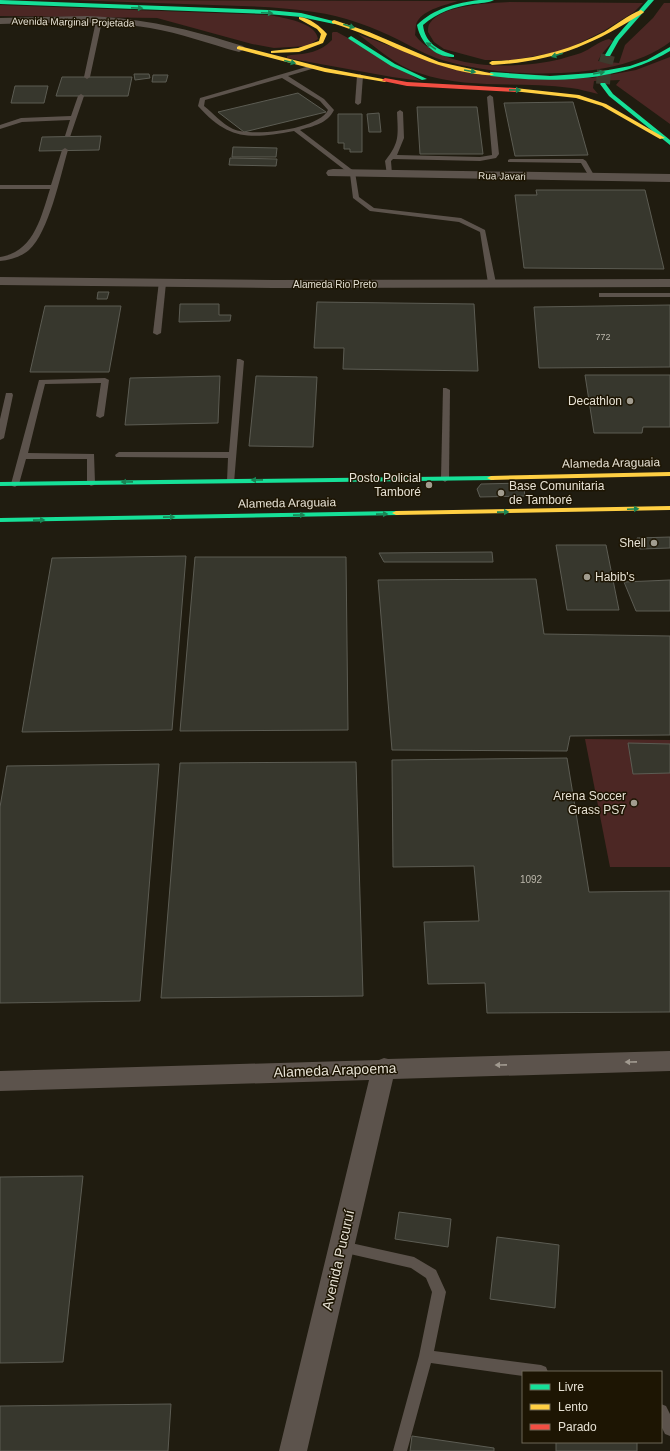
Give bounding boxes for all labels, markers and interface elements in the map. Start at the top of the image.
one-way arrow [131,4,143,11]
one-way arrow [261,9,273,16]
street label: Avenida Marginal Projetada [12,15,135,29]
one-way arrow [343,23,355,29]
one-way arrow [426,42,436,50]
one-way arrow [551,52,563,58]
one-way arrow [284,59,296,65]
one-way arrow [464,69,476,75]
one-way arrow [593,70,606,76]
one-way arrow [509,87,522,93]
street label: Rua Javari [478,170,526,182]
street label: Alameda Rio Preto [293,279,377,290]
house number: 772 [595,332,611,342]
place label: Decathlon [568,394,622,408]
marker: Decathlon [625,396,635,406]
street label: Alameda Araguaia [562,455,660,471]
place label: Posto Policial Tamboré [349,471,421,499]
one-way arrow [251,477,263,484]
one-way arrow [120,479,133,485]
place label: Base Comunitaria de Tamboré [509,479,605,507]
marker: Posto Policial Tamboré [424,480,434,490]
marker: Base Comunitaria de Tamboré [496,488,506,498]
street label: Alameda Araguaia [238,495,336,511]
one-way arrow [627,506,639,513]
one-way arrow [497,509,510,515]
one-way arrow [376,511,389,517]
one-way arrow [293,512,306,518]
one-way arrow [163,514,176,520]
one-way arrow [33,517,46,523]
place label: Shell [619,536,646,550]
marker: Shell [649,538,659,548]
place label: Habib's [595,570,635,584]
marker: Habib's [582,572,592,582]
place label: Arena Soccer Grass PS7 [553,789,626,817]
marker: Arena Soccer Grass PS7 [629,798,639,808]
house number: 1092 [520,874,543,885]
one-way arrow [624,1059,637,1065]
street label: Alameda Arapoema [273,1060,397,1080]
one-way arrow [494,1062,507,1068]
street label: Avenida Pucuruí [319,1208,357,1312]
legend [522,1371,662,1443]
text: Livre [558,1380,584,1394]
text: Lento [558,1400,588,1414]
text: Parado [558,1420,597,1434]

